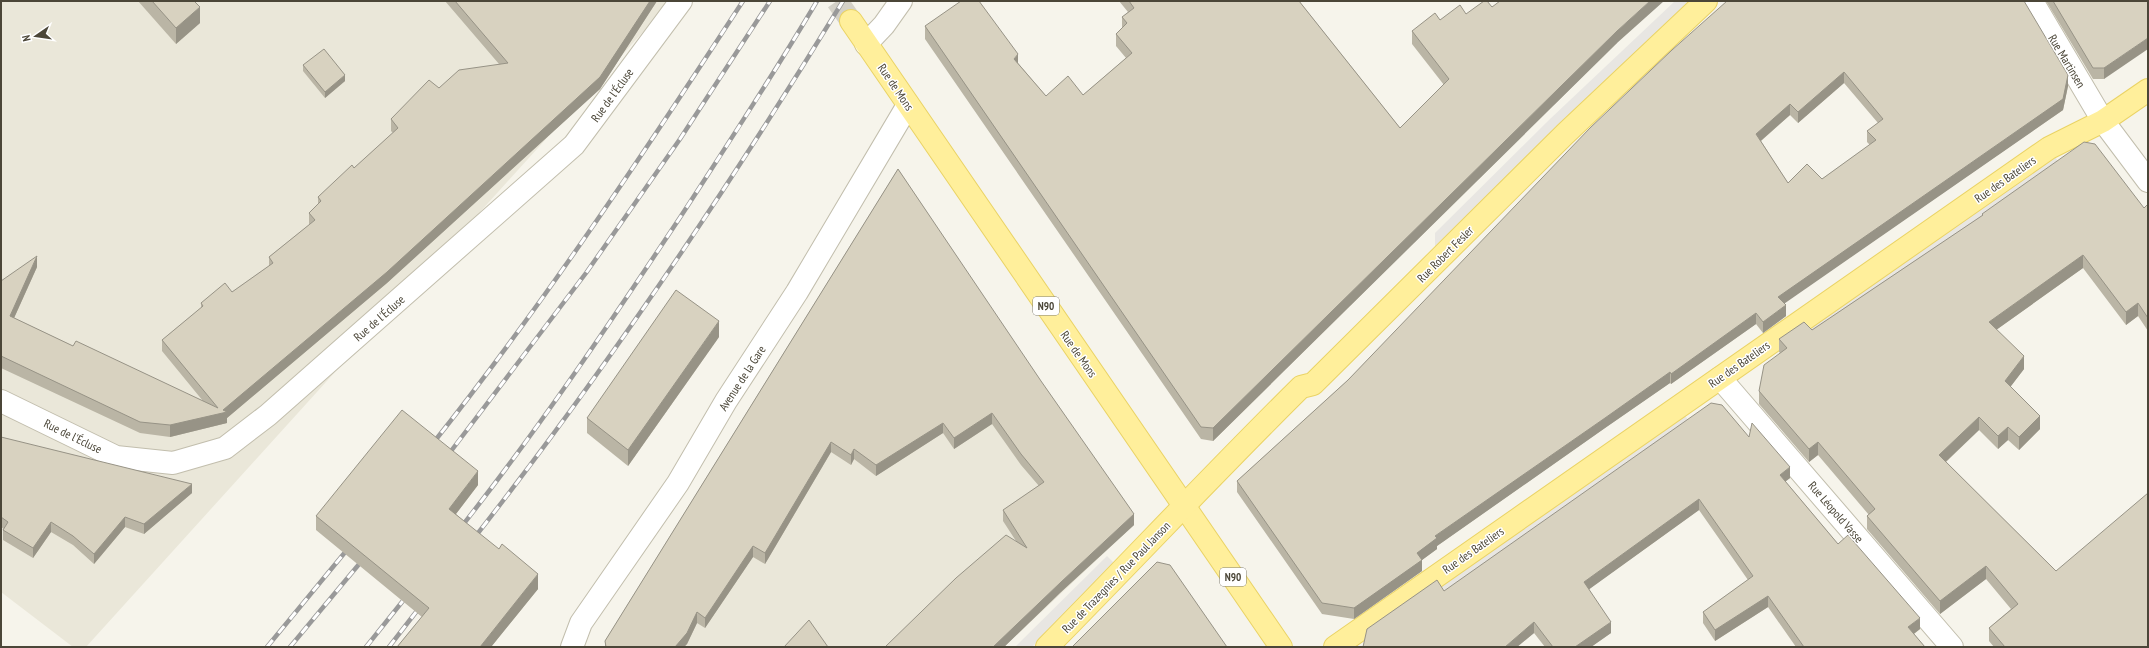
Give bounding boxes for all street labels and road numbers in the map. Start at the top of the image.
street label: Rue Martinsen [2045,31,2089,91]
street label: Rue de Mons [875,61,917,113]
street label: Rue de l'Écluse [588,65,636,125]
street label: Rue des Bateliers [1971,152,2039,206]
street label: Rue Robert Fesler [1414,222,1477,285]
street label: Rue de l'Écluse [350,292,408,344]
road number: N90 [1033,297,1059,315]
street label: Rue de Mons [1058,328,1100,380]
street label: Rue des Bateliers [1705,337,1773,391]
street label: Avenue de la Gare [715,343,769,413]
street label: Rue de l'Écluse [42,416,104,456]
street label: Rue Léopold Vasse [1805,478,1867,546]
street label: Rue de Trazegnies / Rue Paul Janson [1059,518,1173,636]
street label: Rue des Bateliers [1439,523,1507,577]
road number: N90 [1220,568,1246,586]

